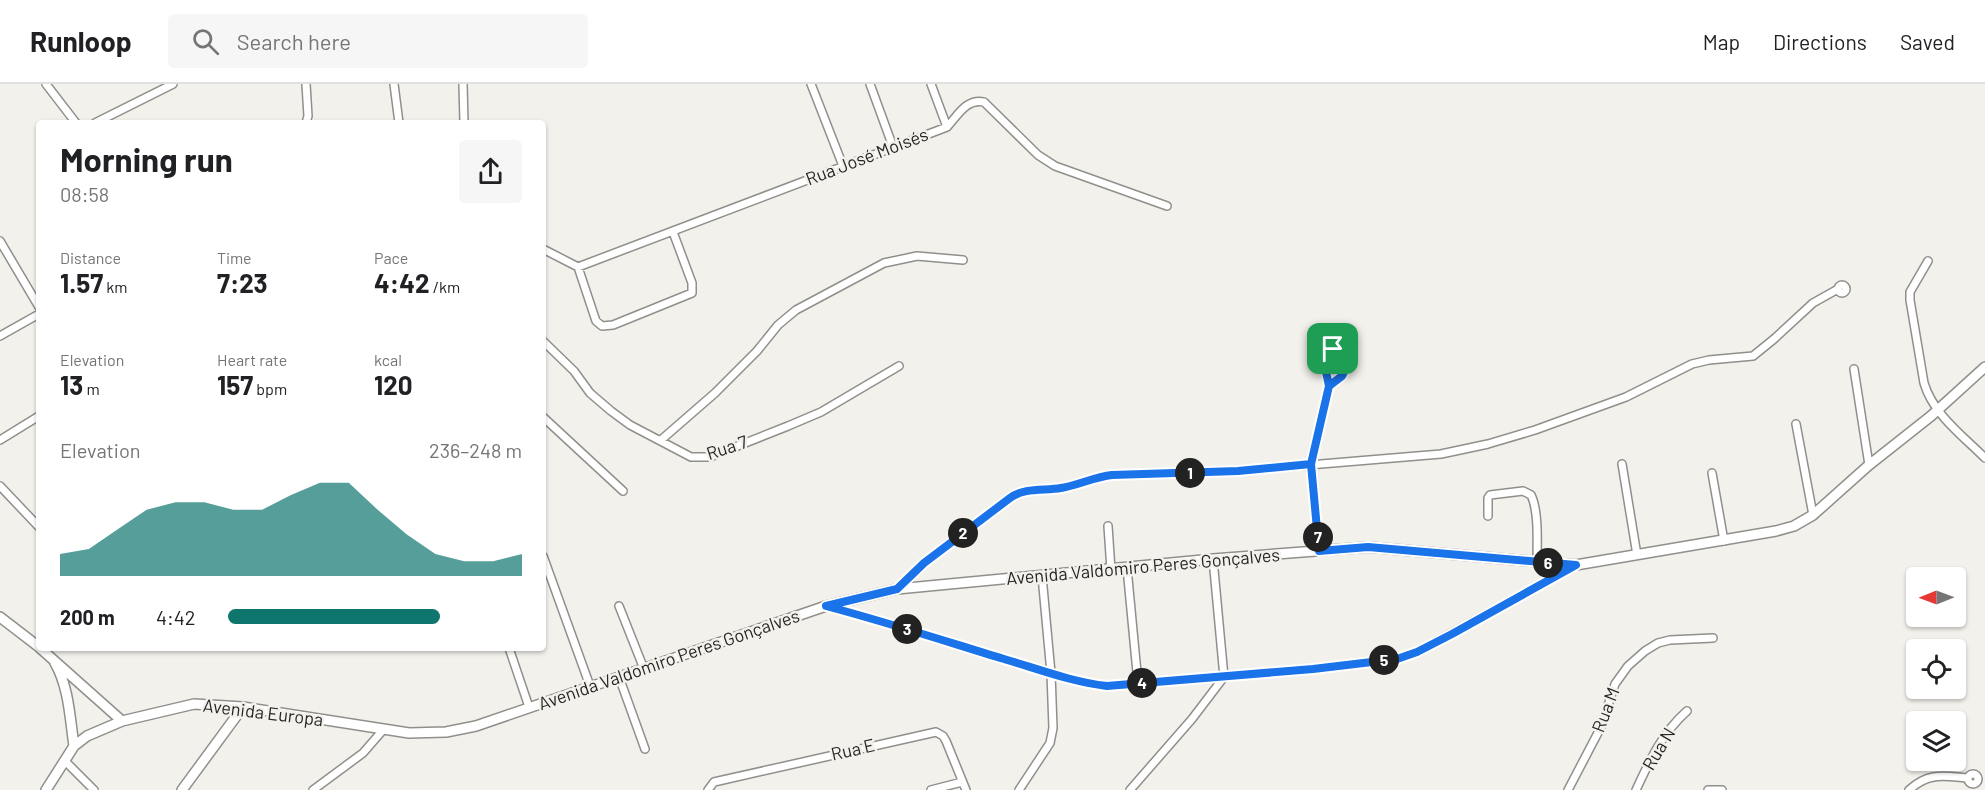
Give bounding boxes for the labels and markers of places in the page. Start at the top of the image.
pin [1307,323,1358,374]
pin: 1 [1175,458,1205,488]
pin: 2 [948,518,978,548]
pin: 7 [1303,522,1333,552]
pin: 6 [1533,548,1563,578]
pin: 3 [892,614,922,644]
pin: 5 [1369,645,1399,675]
pin: 4 [1127,668,1157,698]

